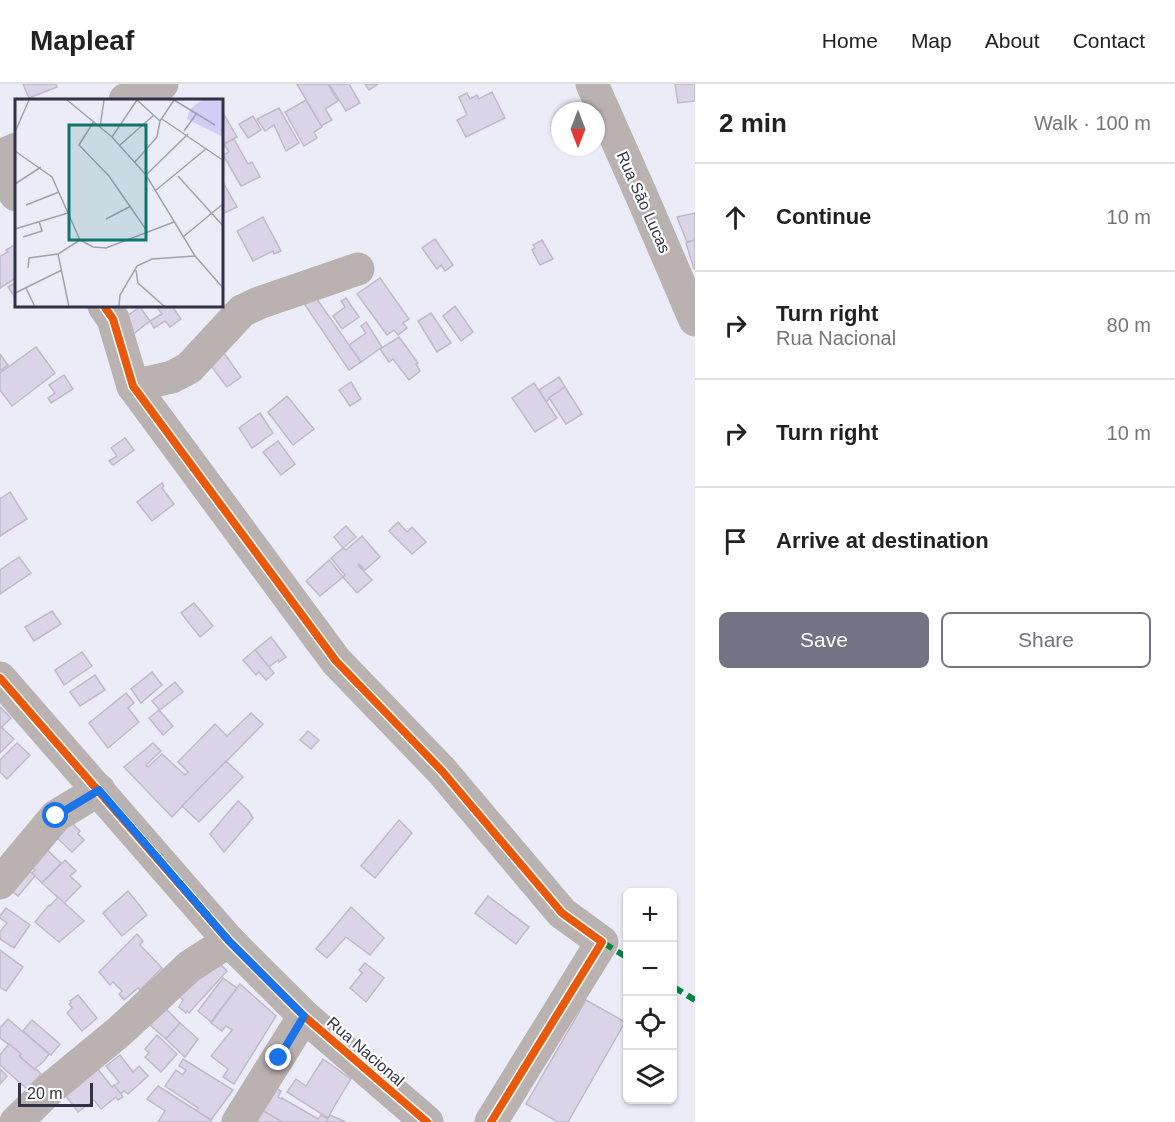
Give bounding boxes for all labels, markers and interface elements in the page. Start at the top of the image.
text: Mapleaf [30,25,134,56]
text: Home [822,29,878,52]
text: Map [911,29,952,52]
text: About [985,29,1040,52]
text: Contact [1073,29,1145,52]
inset map [15,99,224,308]
north arrow [551,102,605,156]
text: 2 min [719,108,787,138]
text: Walk · 100 m [1034,112,1151,134]
street label: Rua São Lucas [614,149,674,256]
icon: ahead [719,201,752,234]
text: Continue [776,204,871,229]
text: 10 m [1107,206,1151,228]
text: Turn right [776,301,878,326]
icon: right [719,309,752,342]
text: 80 m [1107,314,1151,336]
text: Rua Nacional [776,327,896,349]
icon: right [719,417,752,450]
text: Turn right [776,420,878,445]
text: 10 m [1107,422,1151,444]
icon: arrive [719,525,752,558]
text: Arrive at destination [776,528,989,553]
button: Save [719,612,929,668]
button: Share [941,612,1151,668]
route start [42,802,68,828]
map controls [623,888,677,1104]
button: + [623,888,677,942]
button: − [623,942,677,996]
button: locate [623,996,677,1050]
street label: Rua Nacional [324,1013,407,1089]
route end [265,1044,291,1070]
button: layers [623,1050,677,1104]
scale bar [18,1080,93,1108]
text: 20 m [27,1085,63,1102]

